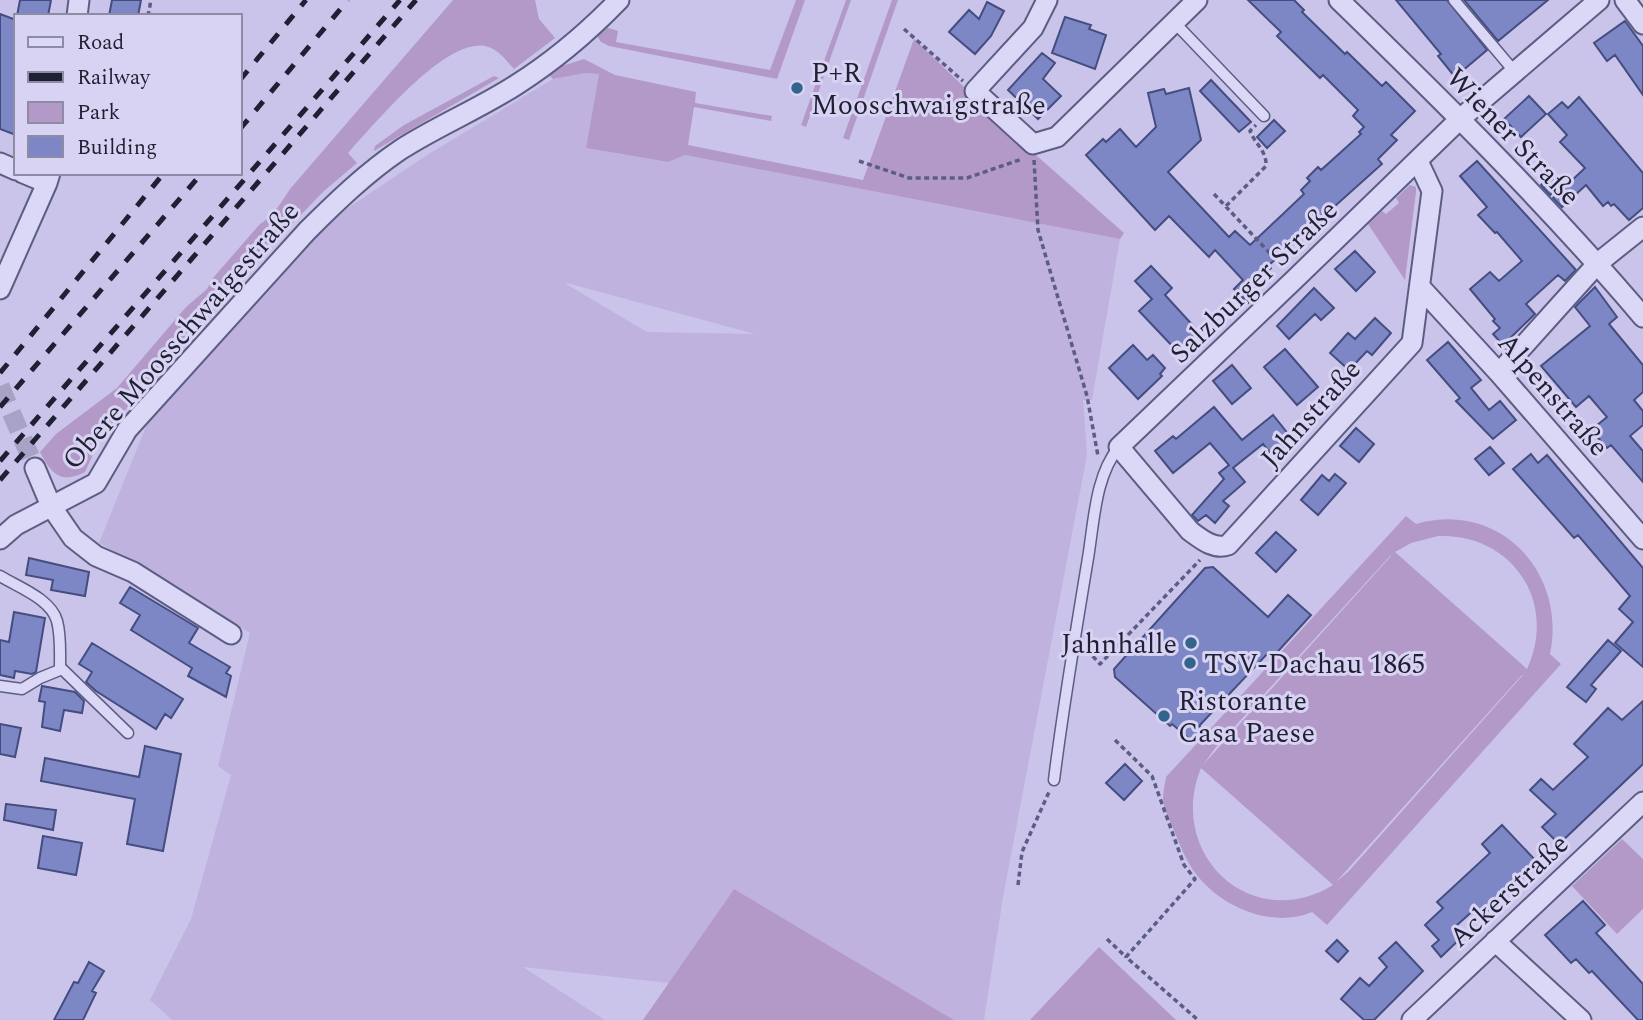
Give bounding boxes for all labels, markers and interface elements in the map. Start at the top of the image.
legend [14,14,242,175]
text: Road [77,27,124,59]
place label: P+R Mooschwaigstraße [811,52,1046,127]
street label: Wiener Straße [1436,58,1590,216]
text: Railway [77,62,151,94]
marker: P+R Mooschwaigstraße [789,80,805,96]
text: Park [77,97,121,129]
text: Building [77,132,157,164]
street label: Salzburger Straße [1160,190,1348,374]
street label: Obere Moosschwaigestraße [52,192,310,480]
street label: Alpenstraße [1487,323,1619,467]
street label: Jahnstraße [1250,350,1372,478]
place label: Jahnhalle [1061,623,1177,666]
marker: Jahnhalle [1183,635,1199,651]
place label: TSV-Dachau 1865 [1204,643,1425,686]
marker: TSV-Dachau 1865 [1182,655,1198,671]
place label: Ristorante Casa Paese [1178,680,1315,755]
marker: Ristorante Casa Paese [1156,708,1172,724]
street label: Ackerstraße [1439,824,1579,958]

